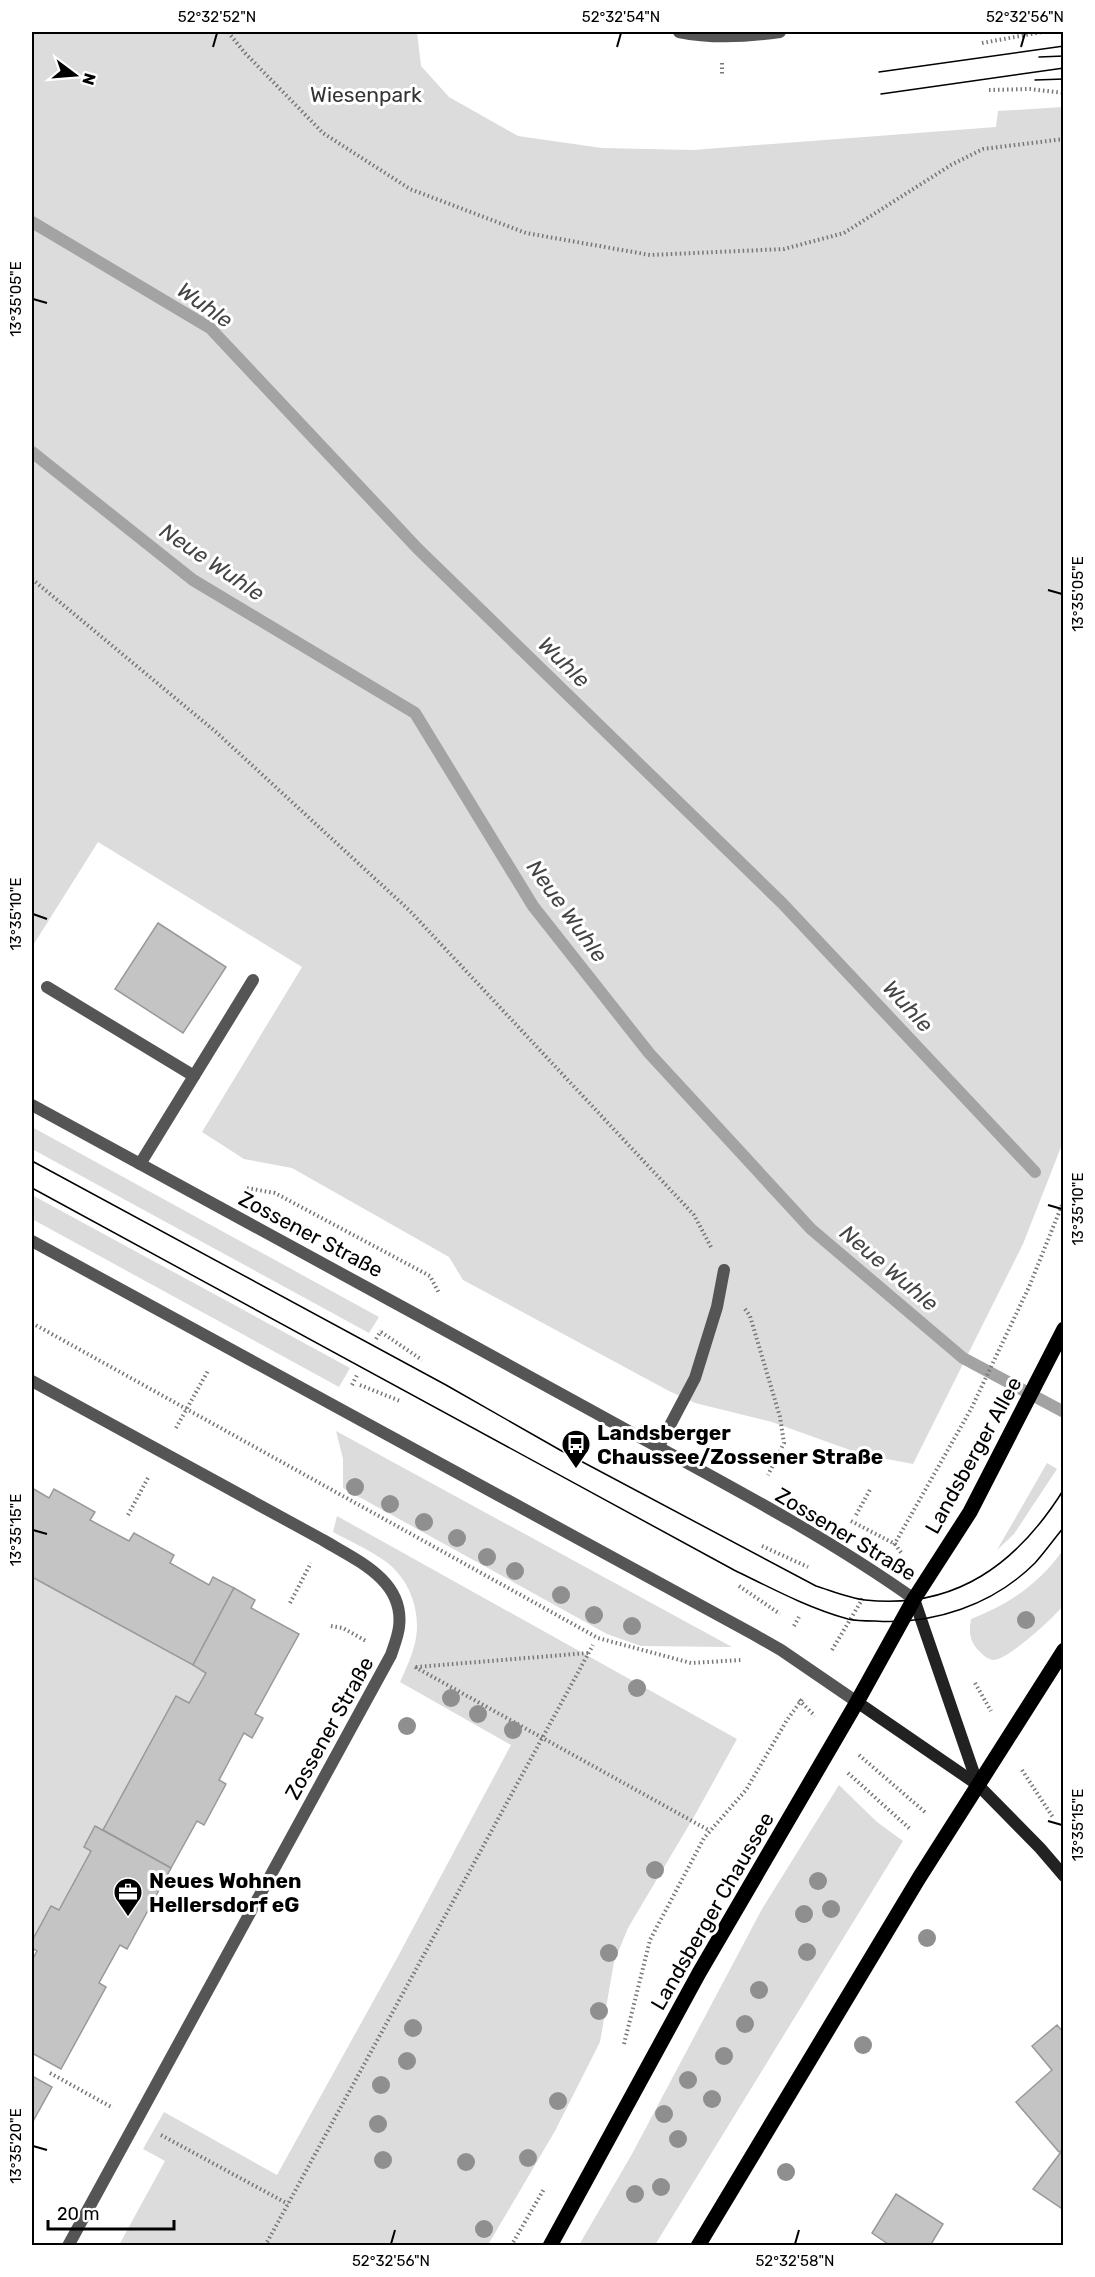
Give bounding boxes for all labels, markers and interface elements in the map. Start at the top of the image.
text: 52°32'52"N [178,8,256,26]
text: 52°32'54"N [582,8,660,26]
text: 52°32'56"N [986,8,1064,26]
north arrow [45,45,105,105]
text: N [78,71,100,87]
park label: Wiesenpark [310,82,422,107]
text: 13°35'05"E [7,261,25,337]
water label: Wuhle [172,276,238,334]
water label: Neue Wuhle [155,517,269,607]
text: 13°35'05"E [1069,556,1087,632]
water label: Wuhle [532,631,596,693]
water label: Neue Wuhle [521,854,613,968]
text: 13°35'10"E [7,877,25,951]
water label: Wuhle [877,974,939,1038]
text: 13°35'10"E [1069,1172,1087,1246]
street label: Zossener Straße [235,1186,387,1282]
water label: Neue Wuhle [834,1219,944,1317]
street label: Landsberger Allee [920,1372,1026,1538]
place label: Landsberger Chaussee/Zossener Straße [597,1420,883,1469]
bus stop icon: Landsberger Chaussee/Zossener Straße [560,1428,592,1470]
street label: Zossener Straße [771,1482,921,1586]
text: 13°35'15"E [7,1494,25,1566]
street label: Zossener Straße [279,1652,379,1804]
text: 13°35'15"E [1069,1789,1087,1861]
street label: Landsberger Chaussee [645,1808,779,2014]
place label: Neues Wohnen Hellersdorf eG [149,1868,301,1917]
office icon: Neues Wohnen Hellersdorf eG [112,1876,144,1918]
text: 13°35'20"E [7,2108,25,2184]
scale bar [48,2193,174,2231]
text: 20 m [57,2203,99,2225]
text: 52°32'56"N [352,2252,430,2270]
text: 52°32'58"N [755,2252,835,2270]

